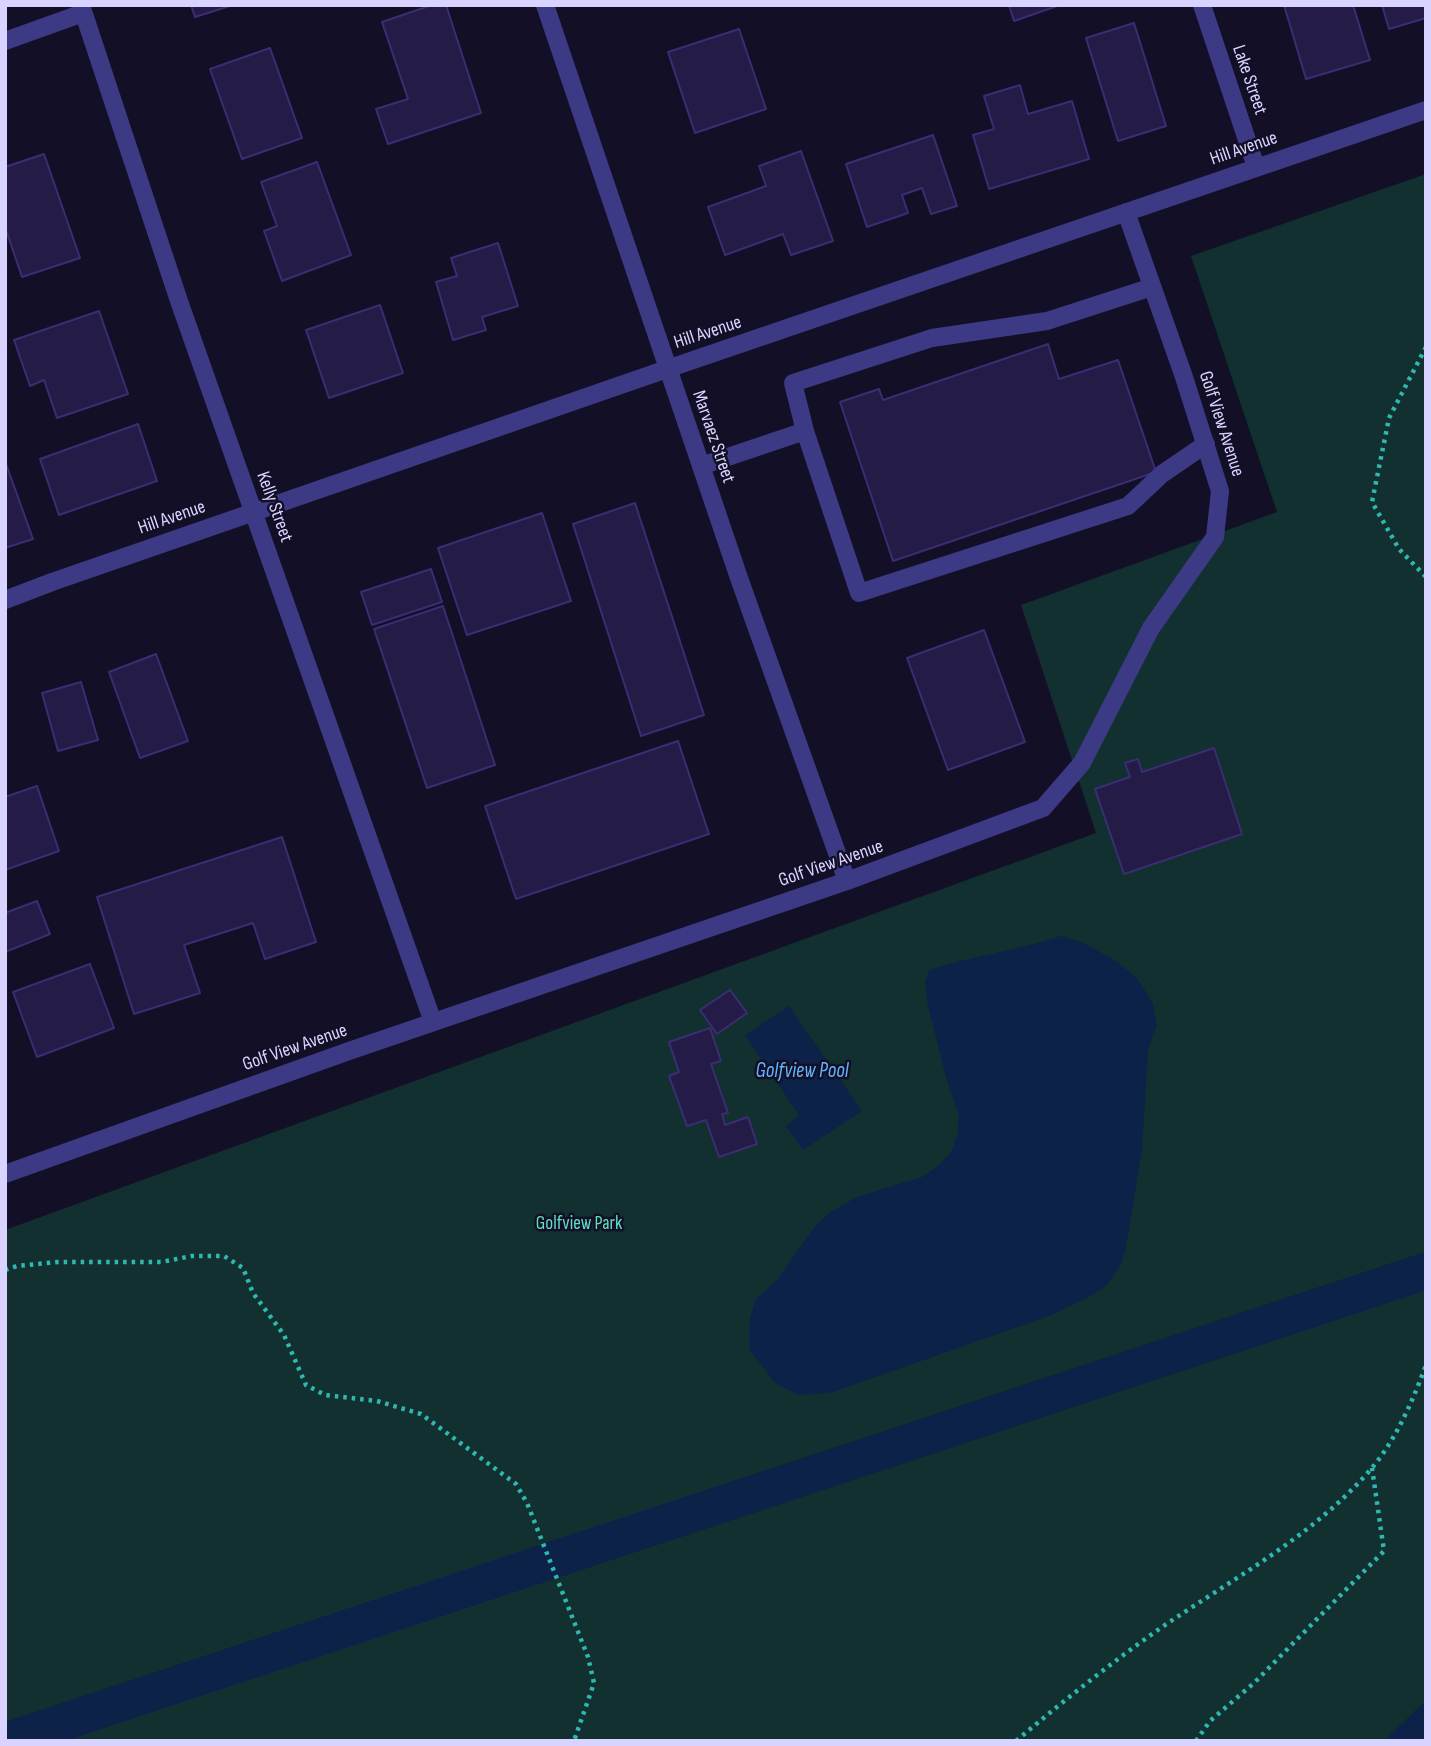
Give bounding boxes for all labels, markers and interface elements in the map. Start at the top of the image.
street label: Lake Street [1226,42,1272,118]
street label: Hill Avenue [1207,127,1281,171]
street label: Hill Avenue [671,311,745,355]
street label: Golf View Avenue [1193,369,1249,479]
street label: Marvaez Street [687,388,739,486]
street label: Kelly Street [251,469,297,545]
street label: Hill Avenue [135,496,209,540]
street label: Golf View Avenue [776,835,886,893]
street label: Golf View Avenue [240,1019,350,1077]
water label: Golfview Pool [755,1059,849,1085]
park label: Golfview Park [536,1213,622,1235]

